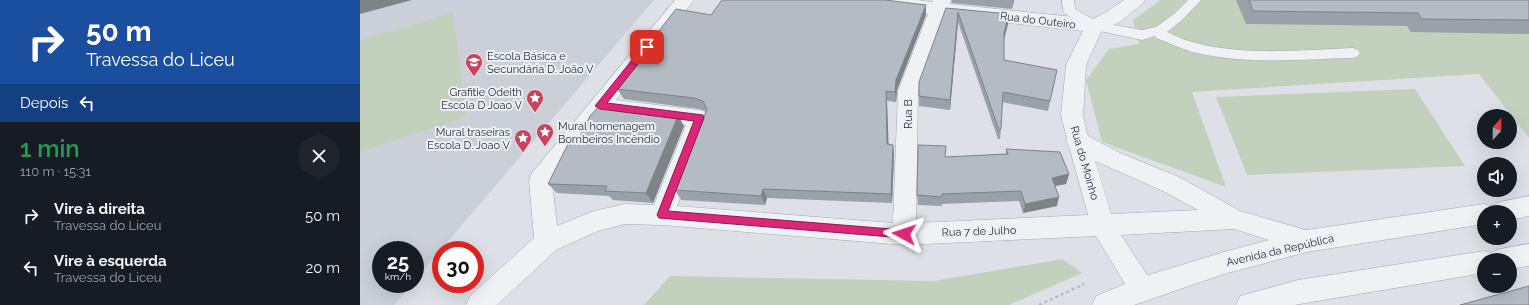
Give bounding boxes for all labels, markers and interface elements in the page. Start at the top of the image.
street label: Rua do Outeiro [999,9,1077,32]
text: 50 m [86,15,152,48]
icon: right [20,16,72,68]
pin [630,30,664,64]
icon: arrive [636,36,658,58]
text: Travessa do Liceu [86,49,235,70]
place label: Escola Básica e Secundária D. João V [487,50,594,76]
school or university icon: Escola Básica e Secundária D. João V [464,52,484,77]
place label: Grafitie Odeith Escola D Joao V [441,86,523,112]
place icon: Grafitie Odeith Escola D Joao V [525,88,545,113]
icon: left [76,92,98,114]
text: Depois [20,94,68,112]
street label: Rua B [902,99,915,129]
north arrow [1477,109,1517,149]
map controls [1477,109,1517,293]
place label: Mural homenagem Bombeiros Incêndio [558,120,660,146]
place icon: Mural homenagem Bombeiros Incêndio [535,122,555,147]
street label: Rua do Moinho [1068,125,1101,202]
place label: Mural traseiras Escola D. Joao V [427,126,511,152]
place icon: Mural traseiras Escola D. Joao V [513,128,533,153]
text: 1 min [20,134,80,163]
button: close [298,135,340,177]
button: sound [1477,157,1517,197]
text: 110 m · 15:31 [20,164,91,179]
text: Vire à direita [54,200,145,218]
icon: right [20,205,42,227]
button: + [1477,205,1517,245]
text: 50 m [305,207,340,225]
position arrow [883,213,925,255]
text: Travessa do Liceu [54,218,161,233]
street label: Rua 7 de Julho [941,224,1017,239]
street label: Avenida da República [1225,232,1335,269]
speed limit sign: 30 [432,241,484,293]
text: 25 [387,250,409,274]
text: Vire à esquerda [54,252,167,270]
button: − [1477,253,1517,293]
icon: left [20,257,42,279]
text: 20 m [305,259,340,277]
text: Travessa do Liceu [54,270,161,285]
text: km/h [385,271,411,282]

